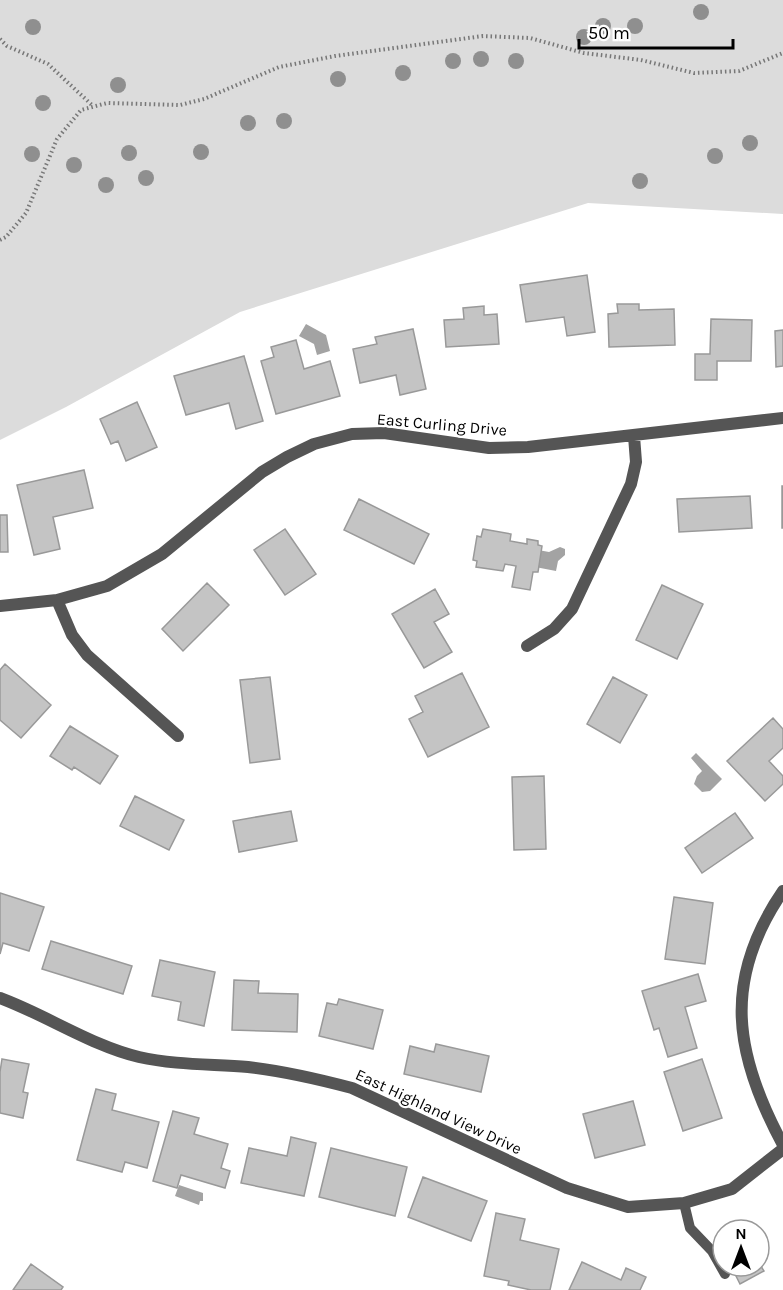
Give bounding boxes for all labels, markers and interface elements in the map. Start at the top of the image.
scale bar [579,12,734,50]
text: 50 m [588,22,630,44]
street label: East Curling Drive [376,409,508,440]
street label: East Highland View Drive [353,1065,525,1158]
north arrow [711,1218,771,1278]
text: N [735,1224,747,1243]

